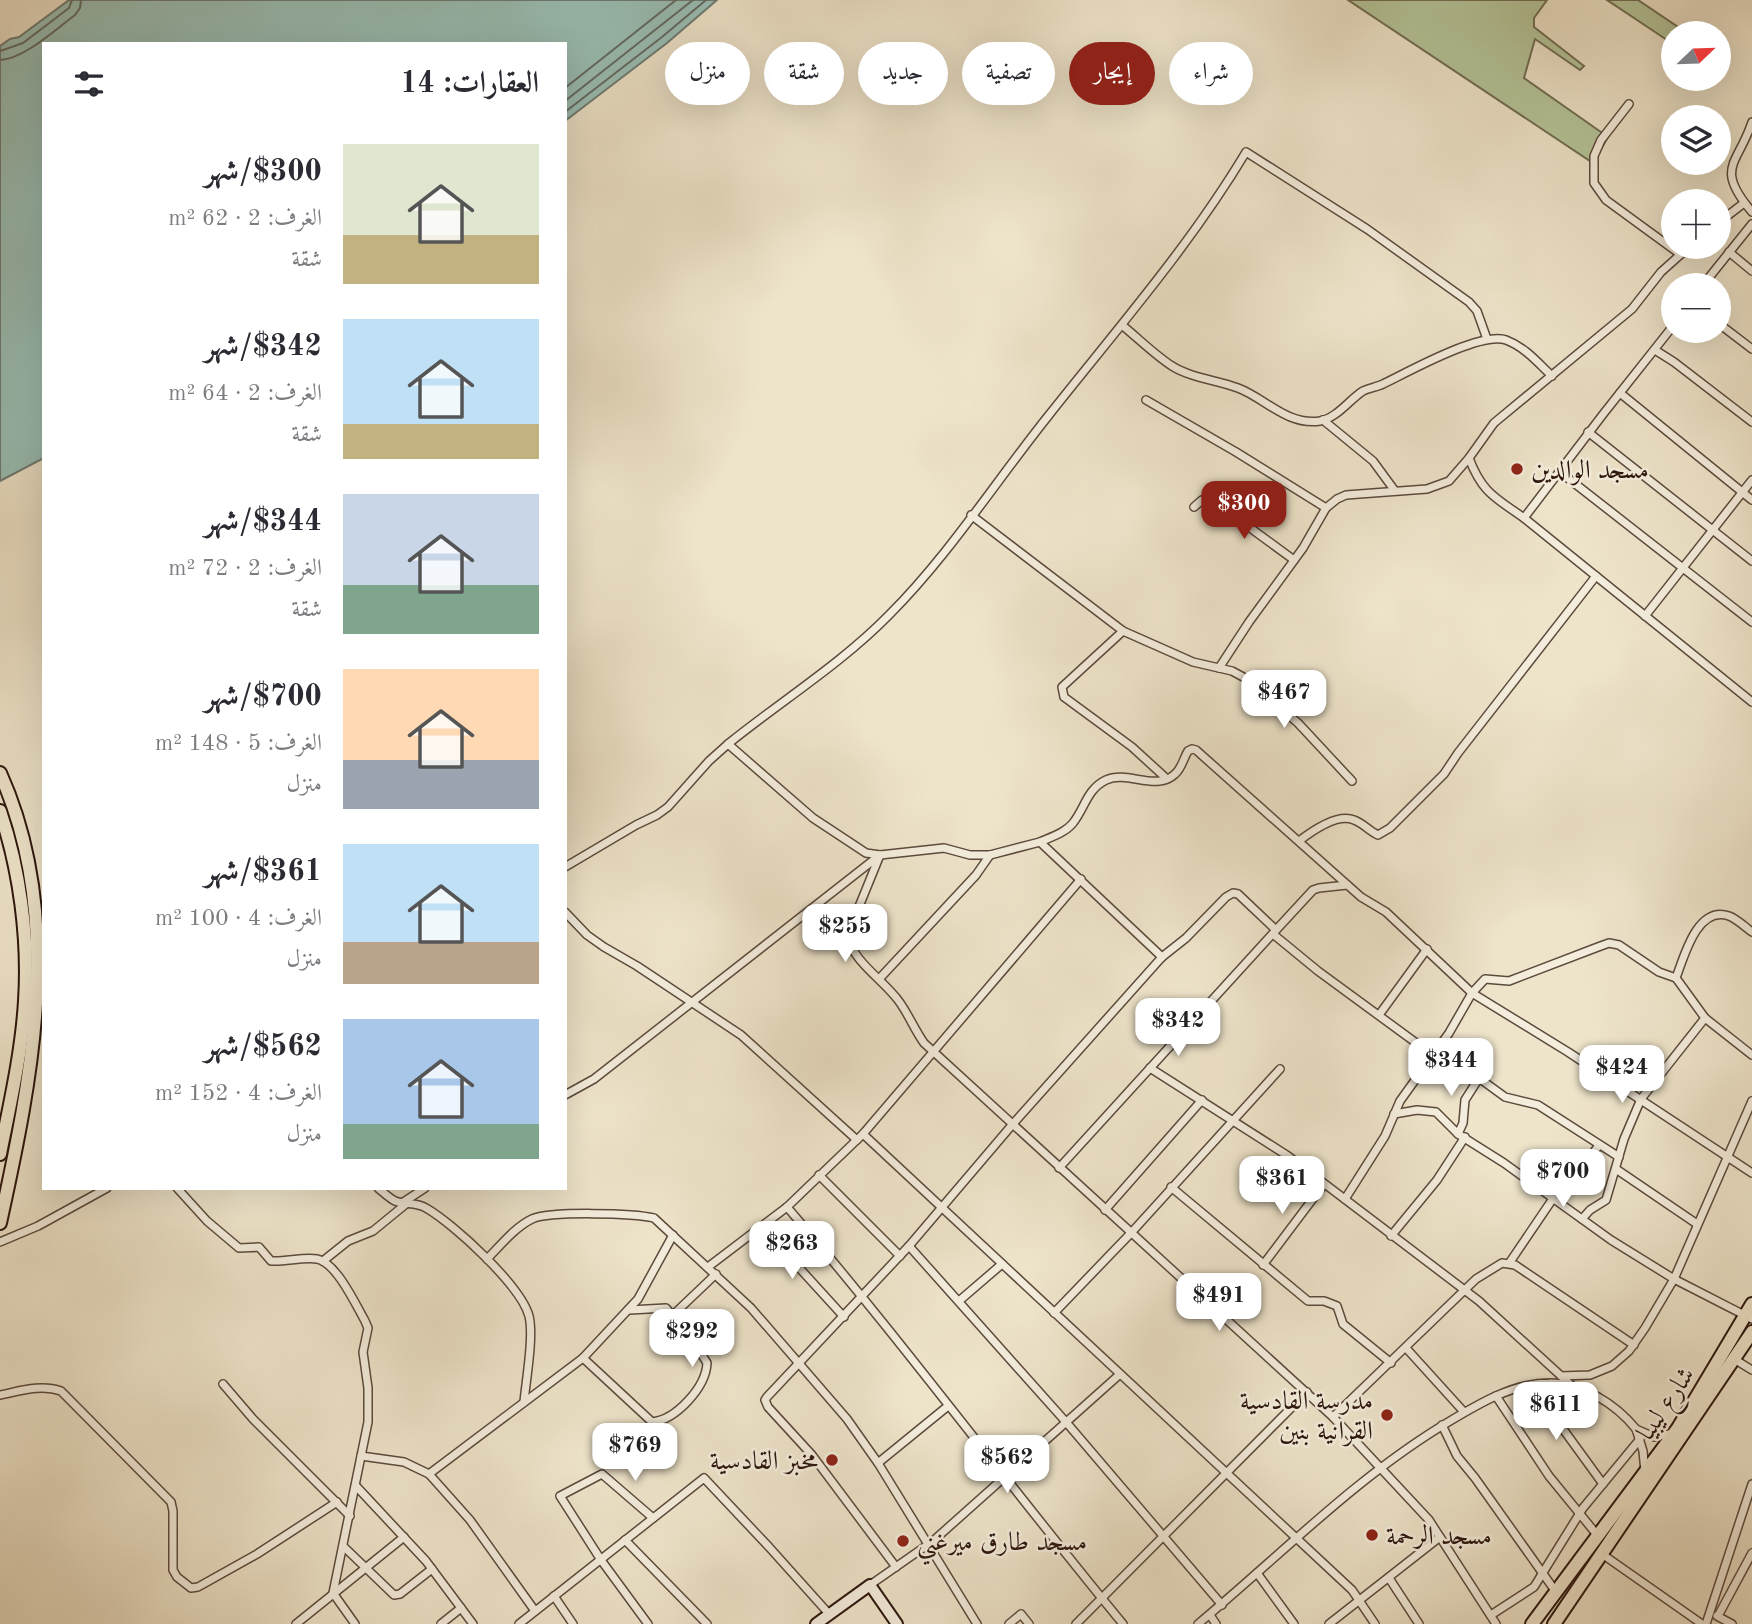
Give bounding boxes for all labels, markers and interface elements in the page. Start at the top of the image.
north arrow [1661,21,1731,91]
map controls [1661,21,1731,343]
chip: منزل [665,42,750,105]
chip: شقة [764,42,844,105]
chip: جديد [858,42,948,105]
chip: تصفية [962,42,1055,105]
chip: إيجار [1069,42,1155,105]
chip: شراء [1169,42,1253,105]
icon: filters [70,65,108,103]
text: العقارات: 14 [400,69,539,99]
button: layers [1661,105,1731,175]
text: $300/شهر [204,157,322,187]
icon: home [399,172,483,256]
button: + [1661,189,1731,259]
text: الغرف: 2 · 62 m² [168,207,322,230]
text: شقة [292,248,322,271]
button: − [1661,273,1731,343]
text: $342/شهر [204,332,322,362]
icon: home [399,347,483,431]
text: الغرف: 2 · 64 m² [168,382,322,405]
text: شقة [292,423,322,446]
place label: مسجد الوالدين [1531,458,1649,486]
marker: مسجد الوالدين [1509,461,1525,477]
pin: $300 [1203,482,1285,541]
text: $300 [1217,492,1271,515]
text: $344/شهر [204,507,322,537]
icon: home [399,522,483,606]
text: الغرف: 2 · 72 m² [168,557,322,580]
text: شقة [292,598,322,621]
pin: $467 [1243,670,1325,730]
text: $467 [1257,681,1311,704]
text: $700/شهر [204,682,322,712]
icon: home [399,697,483,781]
text: الغرف: 5 · 148 m² [155,732,322,755]
text: منزل [287,773,322,796]
text: $361/شهر [204,857,322,887]
icon: home [399,872,483,956]
pin: $255 [804,904,886,964]
text: الغرف: 4 · 100 m² [155,907,322,930]
text: $255 [818,915,872,938]
text: منزل [287,948,322,971]
pin: $342 [1137,998,1219,1058]
text: $342 [1151,1009,1205,1032]
text: $562/شهر [204,1032,322,1062]
pin: $344 [1410,1038,1492,1098]
pin: $424 [1581,1046,1663,1105]
icon: home [399,1047,483,1131]
text: $344 [1424,1049,1478,1072]
text: $424 [1595,1056,1649,1079]
text: الغرف: 4 · 152 m² [155,1082,322,1105]
text: منزل [287,1123,322,1146]
pin: $700 [1522,1150,1604,1209]
pin: $361 [1241,1156,1323,1216]
text: $700 [1536,1160,1590,1183]
text: $361 [1255,1167,1309,1190]
pin: $263 [751,1222,833,1281]
text: $263 [765,1232,819,1255]
pin: $491 [1178,1274,1260,1333]
text: $491 [1192,1284,1246,1307]
pin: $292 [651,1310,733,1369]
text: $292 [665,1320,719,1343]
street label: شارع ليبيا [1633,1363,1706,1449]
pin: $611 [1515,1382,1597,1442]
place label: مدرسة القادسية القرانية بنين [1240,1389,1373,1447]
text: $611 [1529,1393,1583,1416]
marker: مدرسة القادسية القرانية بنين [1379,1407,1395,1423]
pin: $769 [594,1424,676,1483]
text: $769 [608,1434,662,1457]
pin: $562 [966,1436,1048,1495]
text: $562 [980,1446,1034,1469]
place label: مخبز القادسية [710,1449,818,1476]
marker: مخبز القادسية [824,1452,840,1468]
place label: مسجد الرحمة [1386,1523,1492,1550]
marker: مسجد الرحمة [1364,1527,1380,1543]
place label: مسجد طارق ميرغني [917,1530,1087,1565]
marker: مسجد طارق ميرغني [895,1533,911,1549]

